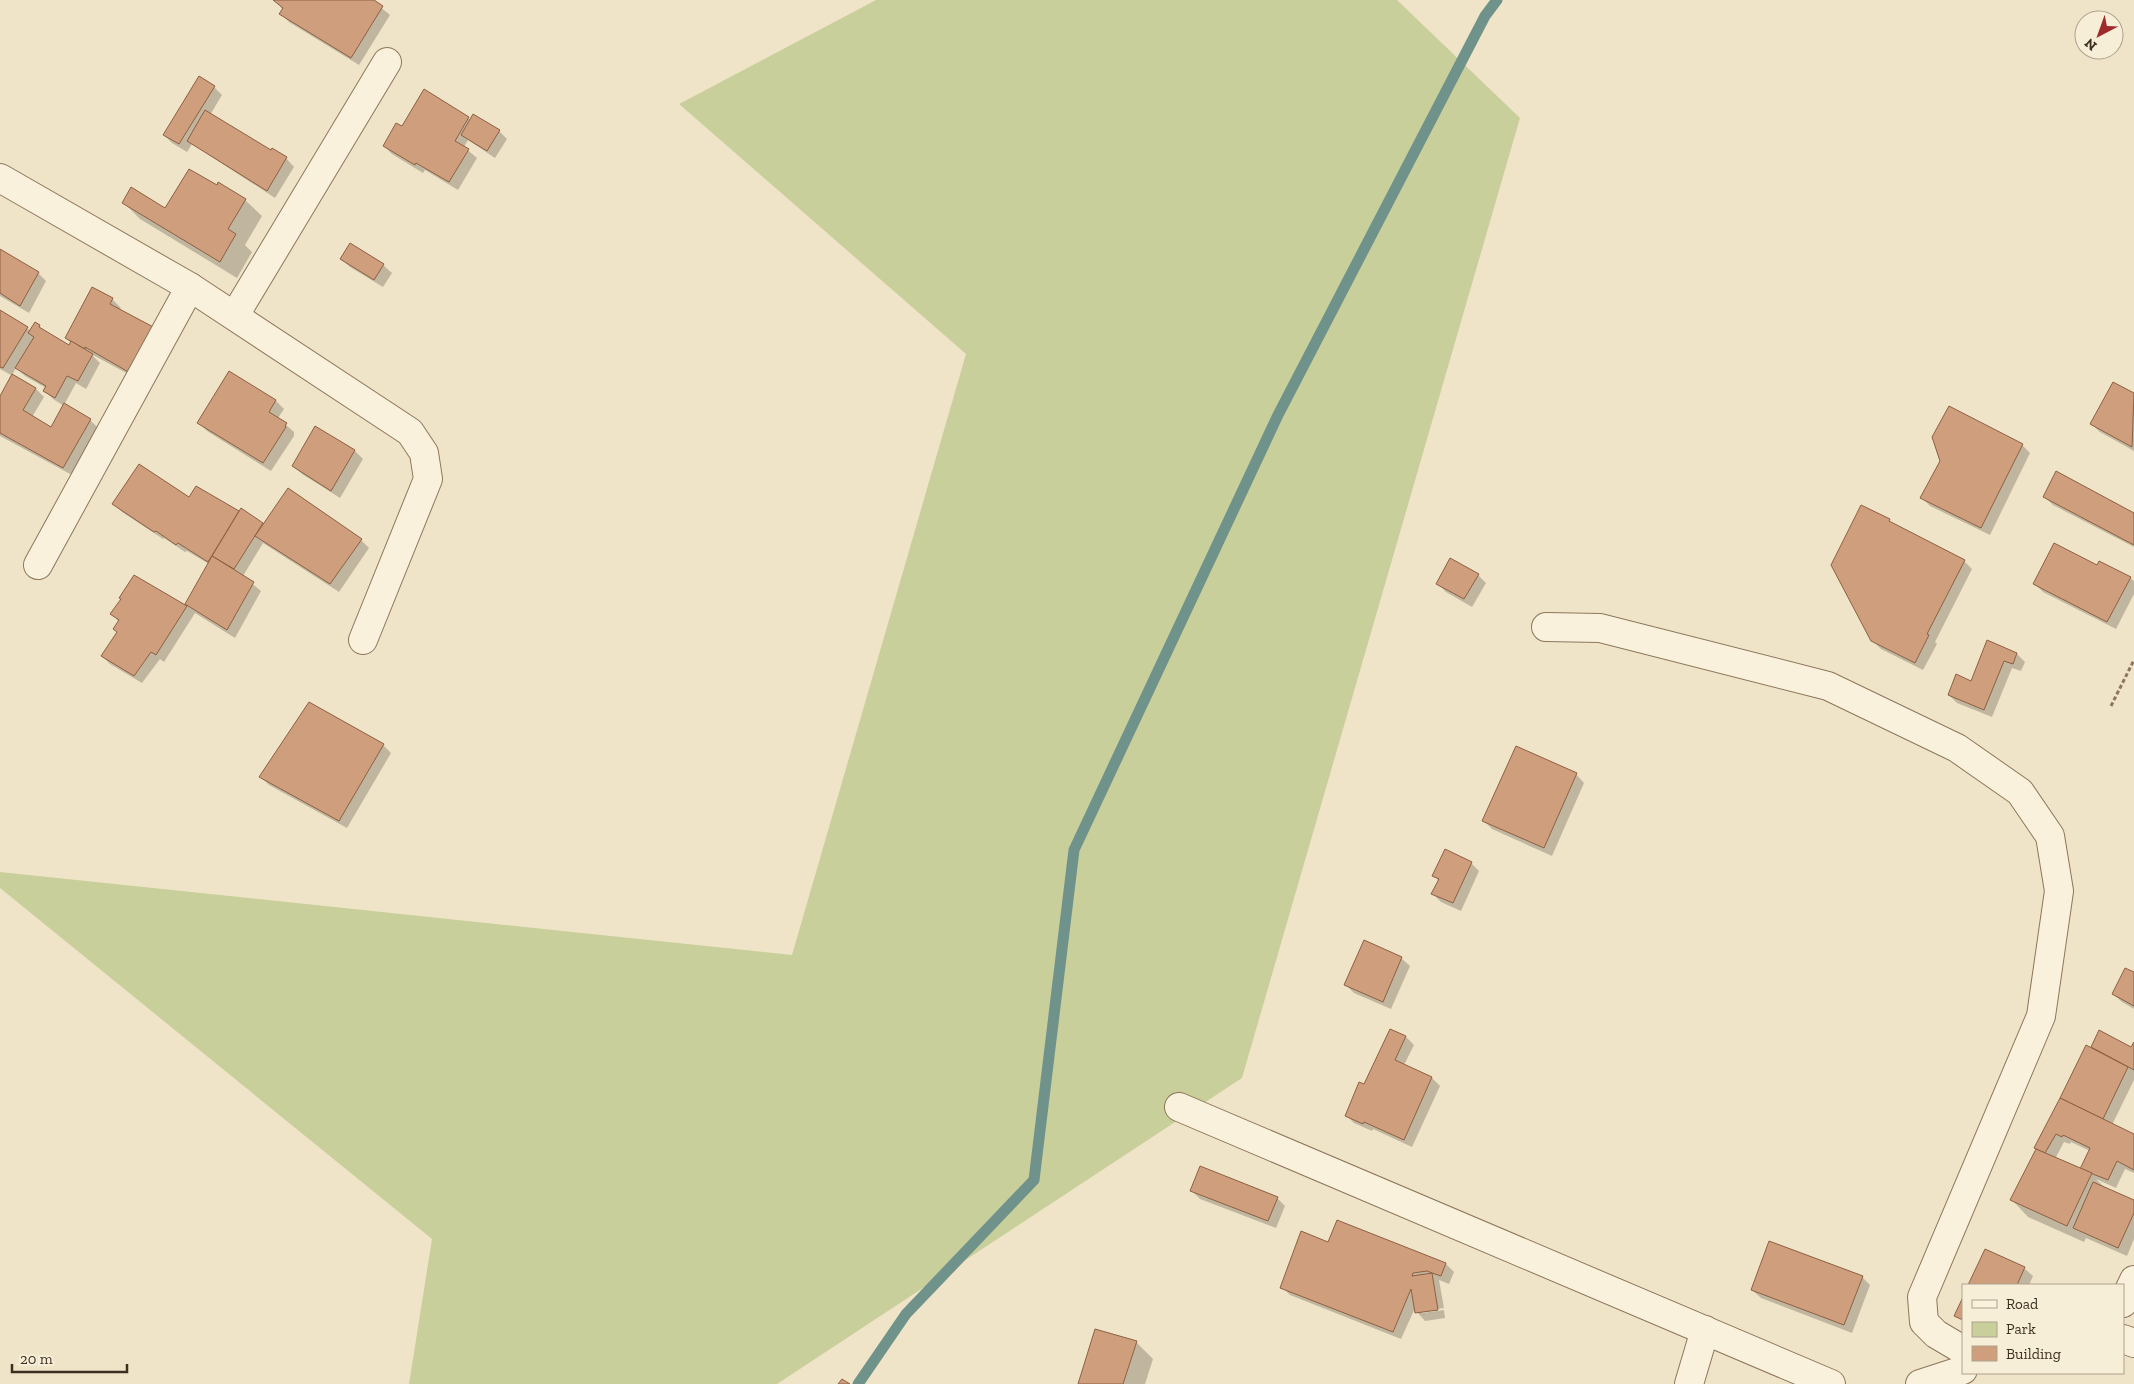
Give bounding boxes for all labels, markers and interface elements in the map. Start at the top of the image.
north arrow [2074,10,2124,60]
text: N [2081,34,2100,54]
legend [1962,1284,2124,1374]
text: Road [2006,1295,2039,1313]
text: Park [2006,1320,2036,1338]
scale bar [12,1342,128,1374]
text: Building [2006,1345,2061,1363]
text: 20 m [20,1350,53,1368]

